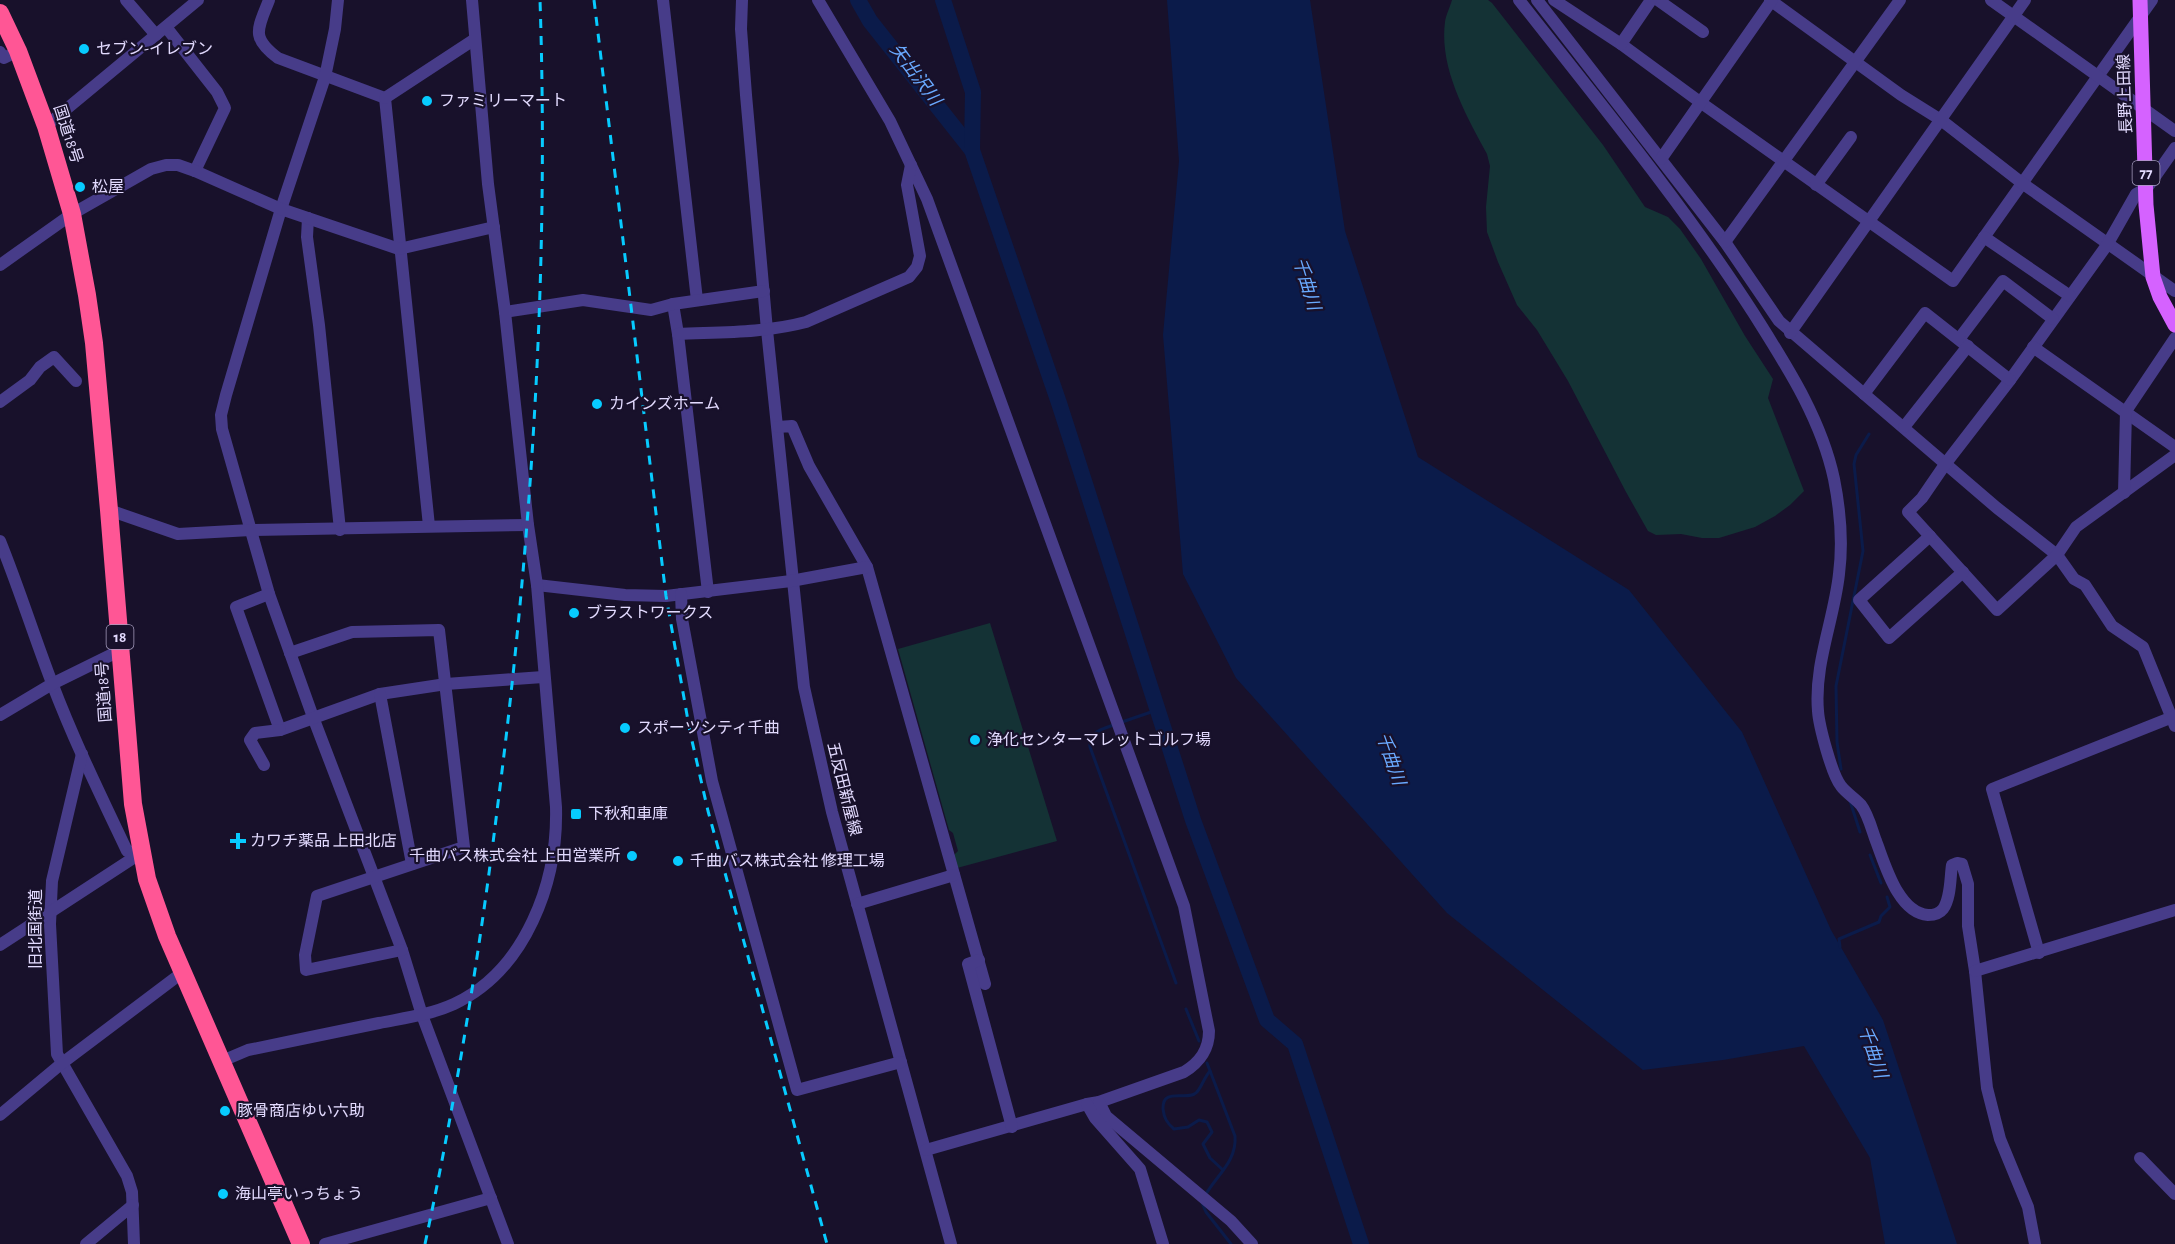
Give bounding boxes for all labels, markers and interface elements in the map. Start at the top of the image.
place label: セブン-イレブン [96,40,213,57]
water label: 矢出沢川 [886,40,947,111]
marker: セブン-イレブン [77,42,91,56]
street label: 長野上田線 [2115,54,2134,134]
place label: ファミリーマート [439,93,567,109]
marker: ファミリーマート [420,94,434,108]
street label: 国道18号 [51,102,86,166]
road number: 77 [2132,161,2160,185]
place label: 松屋 [92,179,124,195]
marker: 松屋 [73,180,87,194]
water label: 千曲川 [1289,255,1324,314]
place label: カインズホーム [609,395,720,412]
marker: カインズホーム [590,397,604,411]
place label: ブラストワークス [586,604,713,621]
marker: ブラストワークス [567,606,581,620]
road number: 18 [106,625,134,649]
street label: 国道18号 [93,661,114,723]
place label: スポーツシティ千曲 [637,719,780,736]
marker: スポーツシティ千曲 [618,721,632,735]
water label: 千曲川 [1373,730,1409,789]
place label: 浄化センターマレットゴルフ場 [987,731,1211,748]
marker: 浄化センターマレットゴルフ場 [968,733,982,747]
street label: 五反田新屋線 [825,740,864,838]
place label: 下秋和車庫 [588,805,668,822]
marker: 下秋和車庫 [569,807,583,821]
place label: カワチ薬品 上田北店 [250,832,397,849]
marker: カワチ薬品 上田北店 [231,834,245,848]
place label: 千曲バス株式会社 上田営業所 [409,847,620,864]
marker: 千曲バス株式会社 上田営業所 [625,849,639,863]
place label: 千曲バス株式会社 修理工場 [690,852,885,869]
marker: 千曲バス株式会社 修理工場 [671,854,685,868]
street label: 旧北国街道 [27,889,44,969]
water label: 千曲川 [1855,1023,1891,1082]
place label: 豚骨商店ゆい六助 [237,1102,365,1119]
marker: 豚骨商店ゆい六助 [218,1104,232,1118]
place label: 海山亭いっちょう [235,1185,363,1202]
marker: 海山亭いっちょう [216,1187,230,1201]

